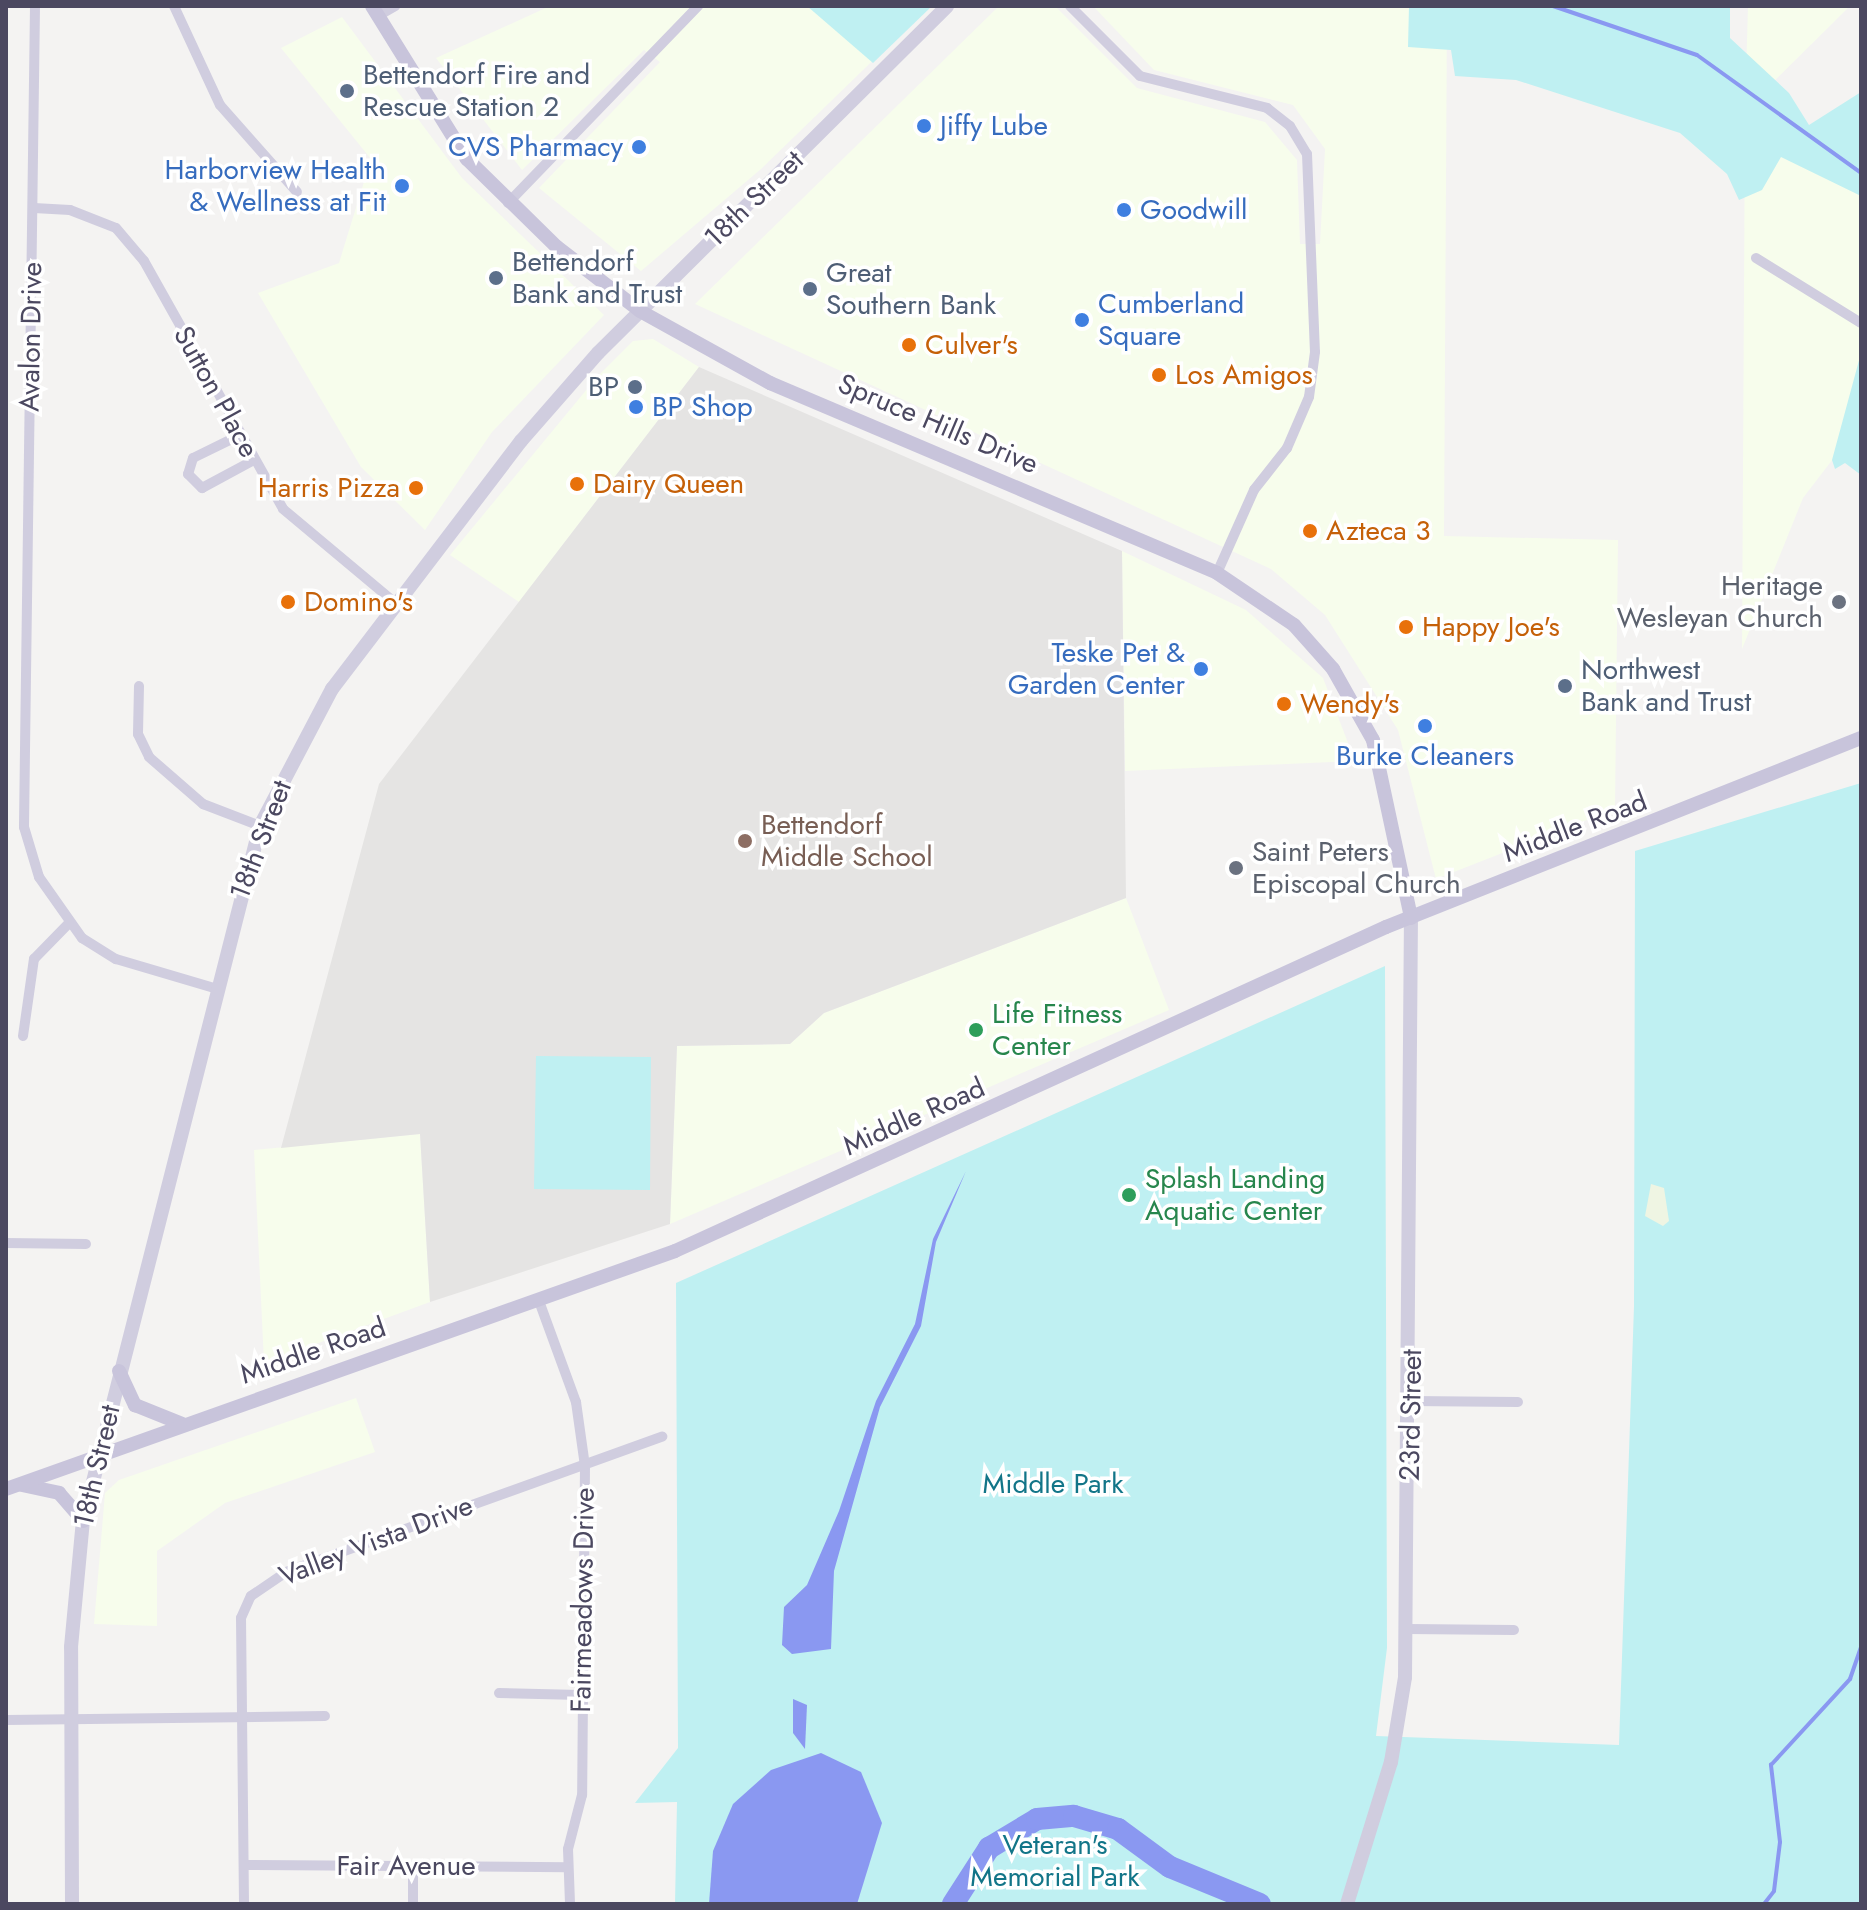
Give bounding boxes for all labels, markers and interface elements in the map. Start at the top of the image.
place label: Bettendorf Fire and Rescue Station 2 [363,58,590,124]
marker: Bettendorf Fire and Rescue Station 2 [338,82,356,100]
place label: Jiffy Lube [940,109,1048,143]
marker: Jiffy Lube [915,117,933,135]
place label: CVS Pharmacy [448,130,623,164]
marker: CVS Pharmacy [630,138,648,156]
street label: 18th Street [698,144,810,254]
place label: Harborview Health & Wellness at Fit [164,153,386,219]
marker: Harborview Health & Wellness at Fit [393,177,411,195]
place label: Goodwill [1140,193,1247,227]
marker: Goodwill [1115,201,1133,219]
place label: Bettendorf Bank and Trust [512,245,682,311]
place label: Great Southern Bank [826,256,996,322]
street label: Avalon Drive [13,262,49,412]
marker: Bettendorf Bank and Trust [487,269,505,287]
marker: Great Southern Bank [801,280,819,298]
place label: Cumberland Square [1098,287,1244,353]
marker: Cumberland Square [1073,311,1091,329]
street label: Sutton Place [166,320,266,464]
place label: Culver's [925,328,1018,362]
marker: Culver's [900,336,918,354]
place label: Los Amigos [1175,358,1313,392]
marker: Los Amigos [1150,366,1168,384]
street label: Spruce Hills Drive [833,367,1043,481]
place label: BP [588,370,619,404]
marker: BP [626,378,644,396]
place label: BP Shop [652,390,753,424]
marker: BP Shop [627,398,645,416]
place label: Dairy Queen [593,467,744,501]
place label: Harris Pizza [258,471,400,505]
marker: Dairy Queen [568,475,586,493]
marker: Harris Pizza [407,479,425,497]
place label: Azteca 3 [1326,514,1430,548]
marker: Azteca 3 [1301,522,1319,540]
place label: Heritage Wesleyan Church [1617,569,1823,635]
place label: Domino's [304,585,413,619]
marker: Domino's [279,593,297,611]
marker: Heritage Wesleyan Church [1830,593,1848,611]
place label: Happy Joe's [1422,610,1560,644]
marker: Happy Joe's [1397,618,1415,636]
place label: Teske Pet & Garden Center [1008,636,1185,702]
place label: Northwest Bank and Trust [1581,653,1751,719]
marker: Teske Pet & Garden Center [1192,660,1210,678]
marker: Northwest Bank and Trust [1556,677,1574,695]
place label: Wendy's [1300,687,1399,721]
marker: Wendy's [1275,695,1293,713]
marker: Burke Cleaners [1416,717,1434,735]
place label: Burke Cleaners [1336,739,1514,773]
street label: 18th Street [223,776,299,904]
street label: Middle Road [1498,784,1652,870]
place label: Bettendorf Middle School [761,808,933,874]
marker: Bettendorf Middle School [736,832,754,850]
place label: Saint Peters Episcopal Church [1252,835,1461,901]
marker: Saint Peters Episcopal Church [1227,859,1245,877]
place label: Life Fitness Center [992,997,1122,1063]
marker: Life Fitness Center [967,1021,985,1039]
street label: Middle Road [838,1071,990,1163]
place label: Splash Landing Aquatic Center [1145,1162,1325,1228]
marker: Splash Landing Aquatic Center [1120,1186,1138,1204]
street label: Middle Road [236,1310,390,1392]
street label: 23rd Street [1393,1349,1429,1481]
street label: 18th Street [67,1402,127,1530]
park label: Middle Park [982,1467,1124,1501]
street label: Fairmeadows Drive [564,1487,602,1713]
street label: Valley Vista Drive [274,1489,478,1593]
park label: Veteran's Memorial Park [970,1828,1140,1894]
street label: Fair Avenue [336,1849,476,1883]

